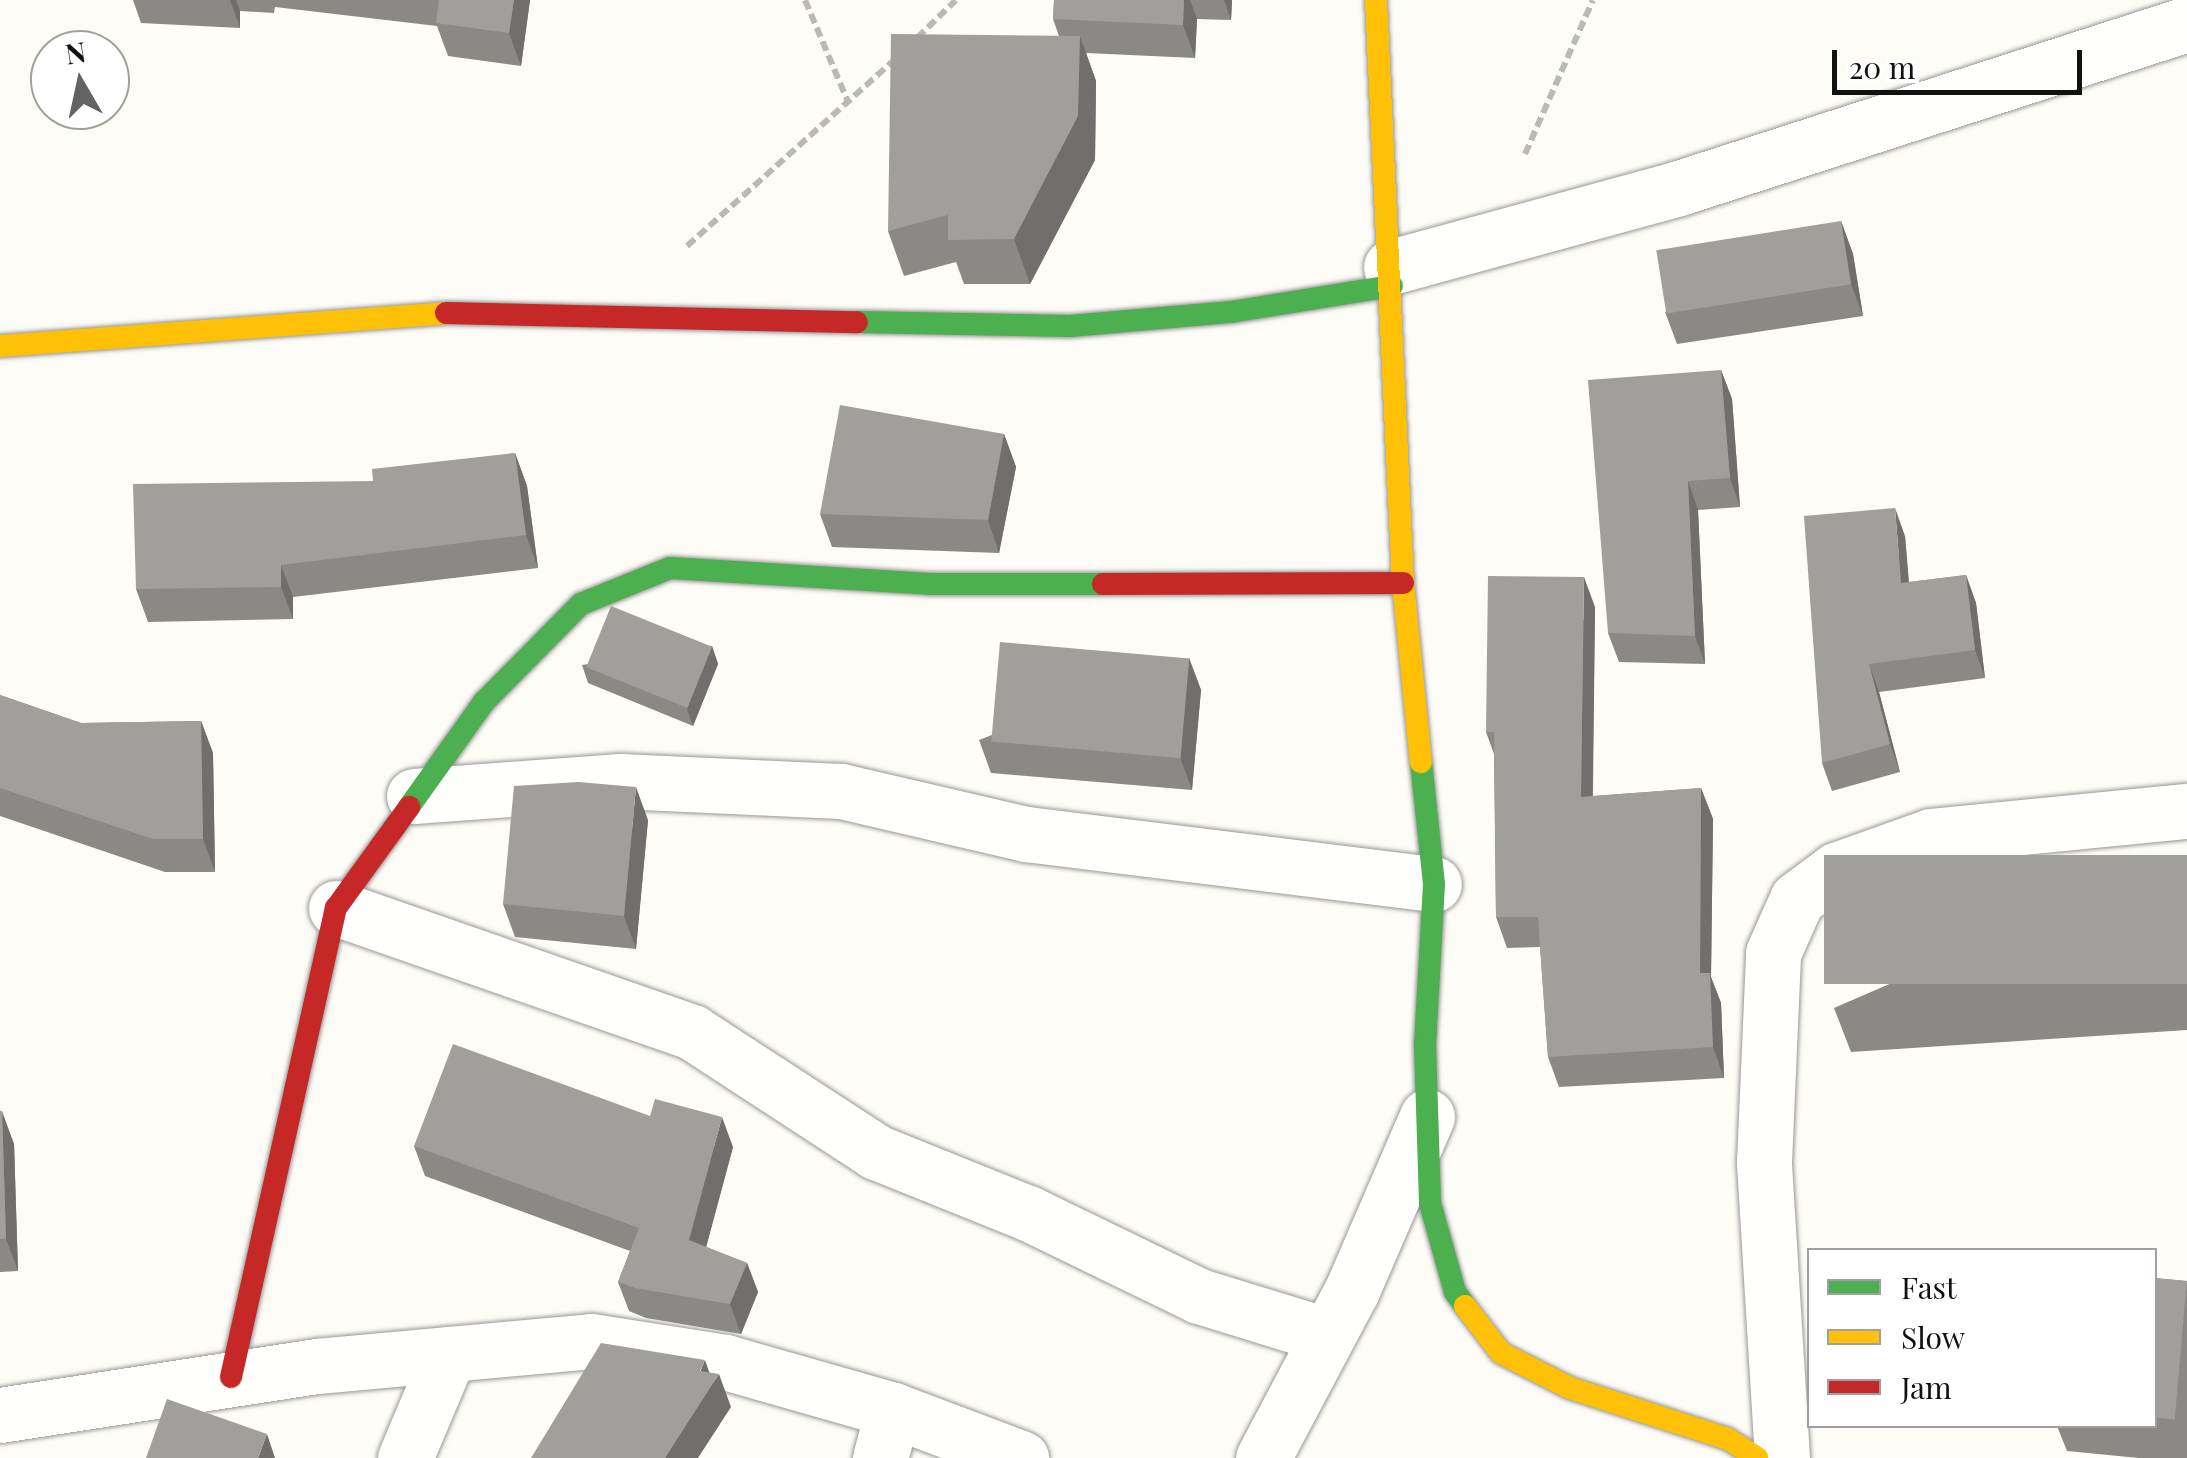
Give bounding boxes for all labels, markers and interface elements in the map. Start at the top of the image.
north arrow [30,30,130,130]
scale bar [1837,30,2087,92]
text: N [63,32,88,72]
text: 20 m [1849,47,1915,87]
legend [1807,1248,2157,1428]
text: Fast [1901,1267,1957,1307]
text: Slow [1901,1317,1965,1357]
text: Jam [1901,1367,1952,1407]

